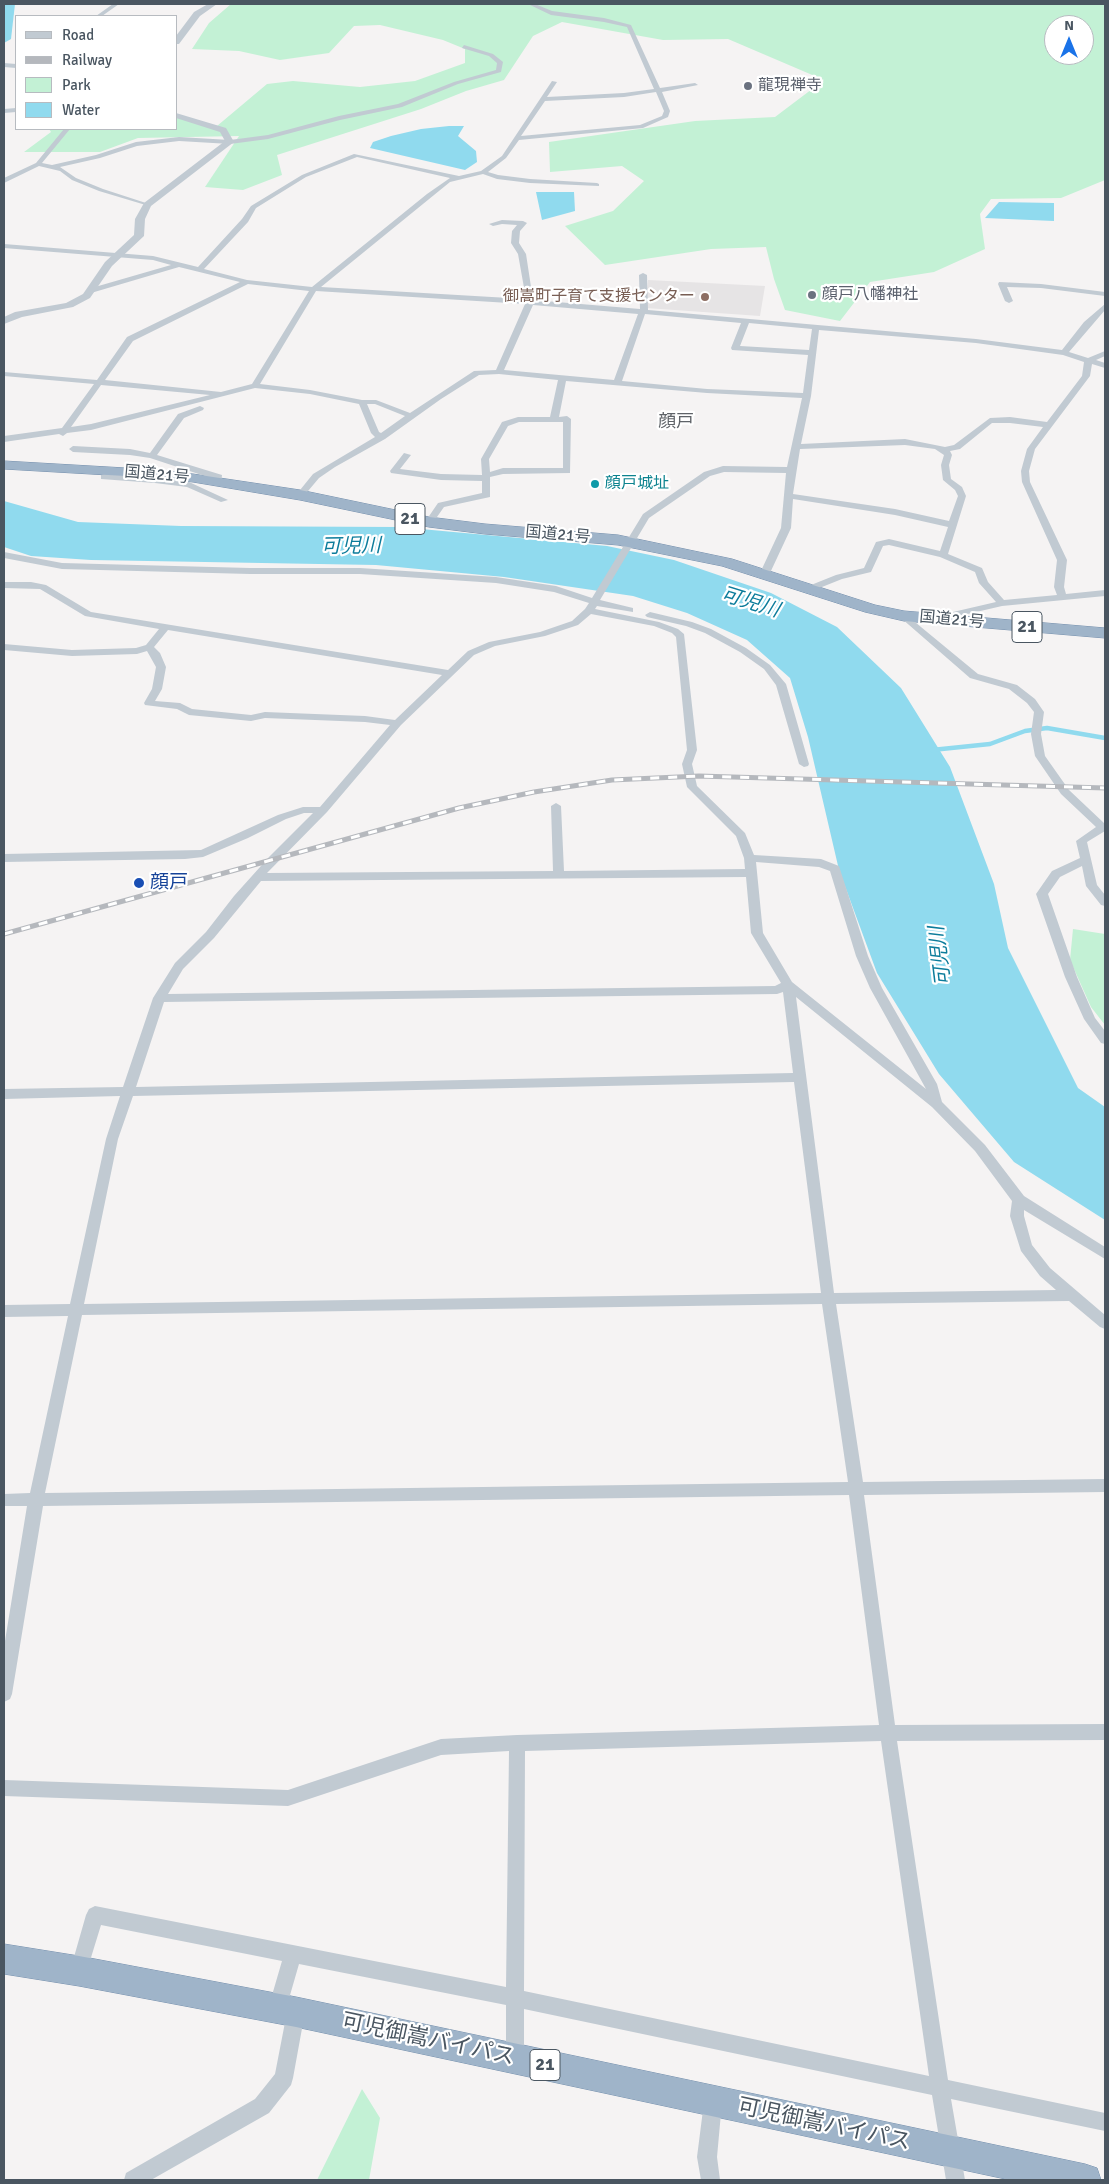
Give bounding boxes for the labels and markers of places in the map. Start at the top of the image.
place label: 龍現禅寺 [758,76,822,96]
marker: 龍現禅寺 [742,80,754,92]
place label: 顔戸八幡神社 [822,285,918,305]
place label: 御嵩町子育て支援センター [503,287,695,307]
marker: 顔戸八幡神社 [806,289,818,301]
marker: 御嵩町子育て支援センター [699,291,711,303]
place label: 顔戸城址 [605,474,669,494]
marker: 顔戸城址 [589,478,601,490]
place label: 顔戸 [150,872,188,894]
marker: 顔戸 [132,876,146,890]

